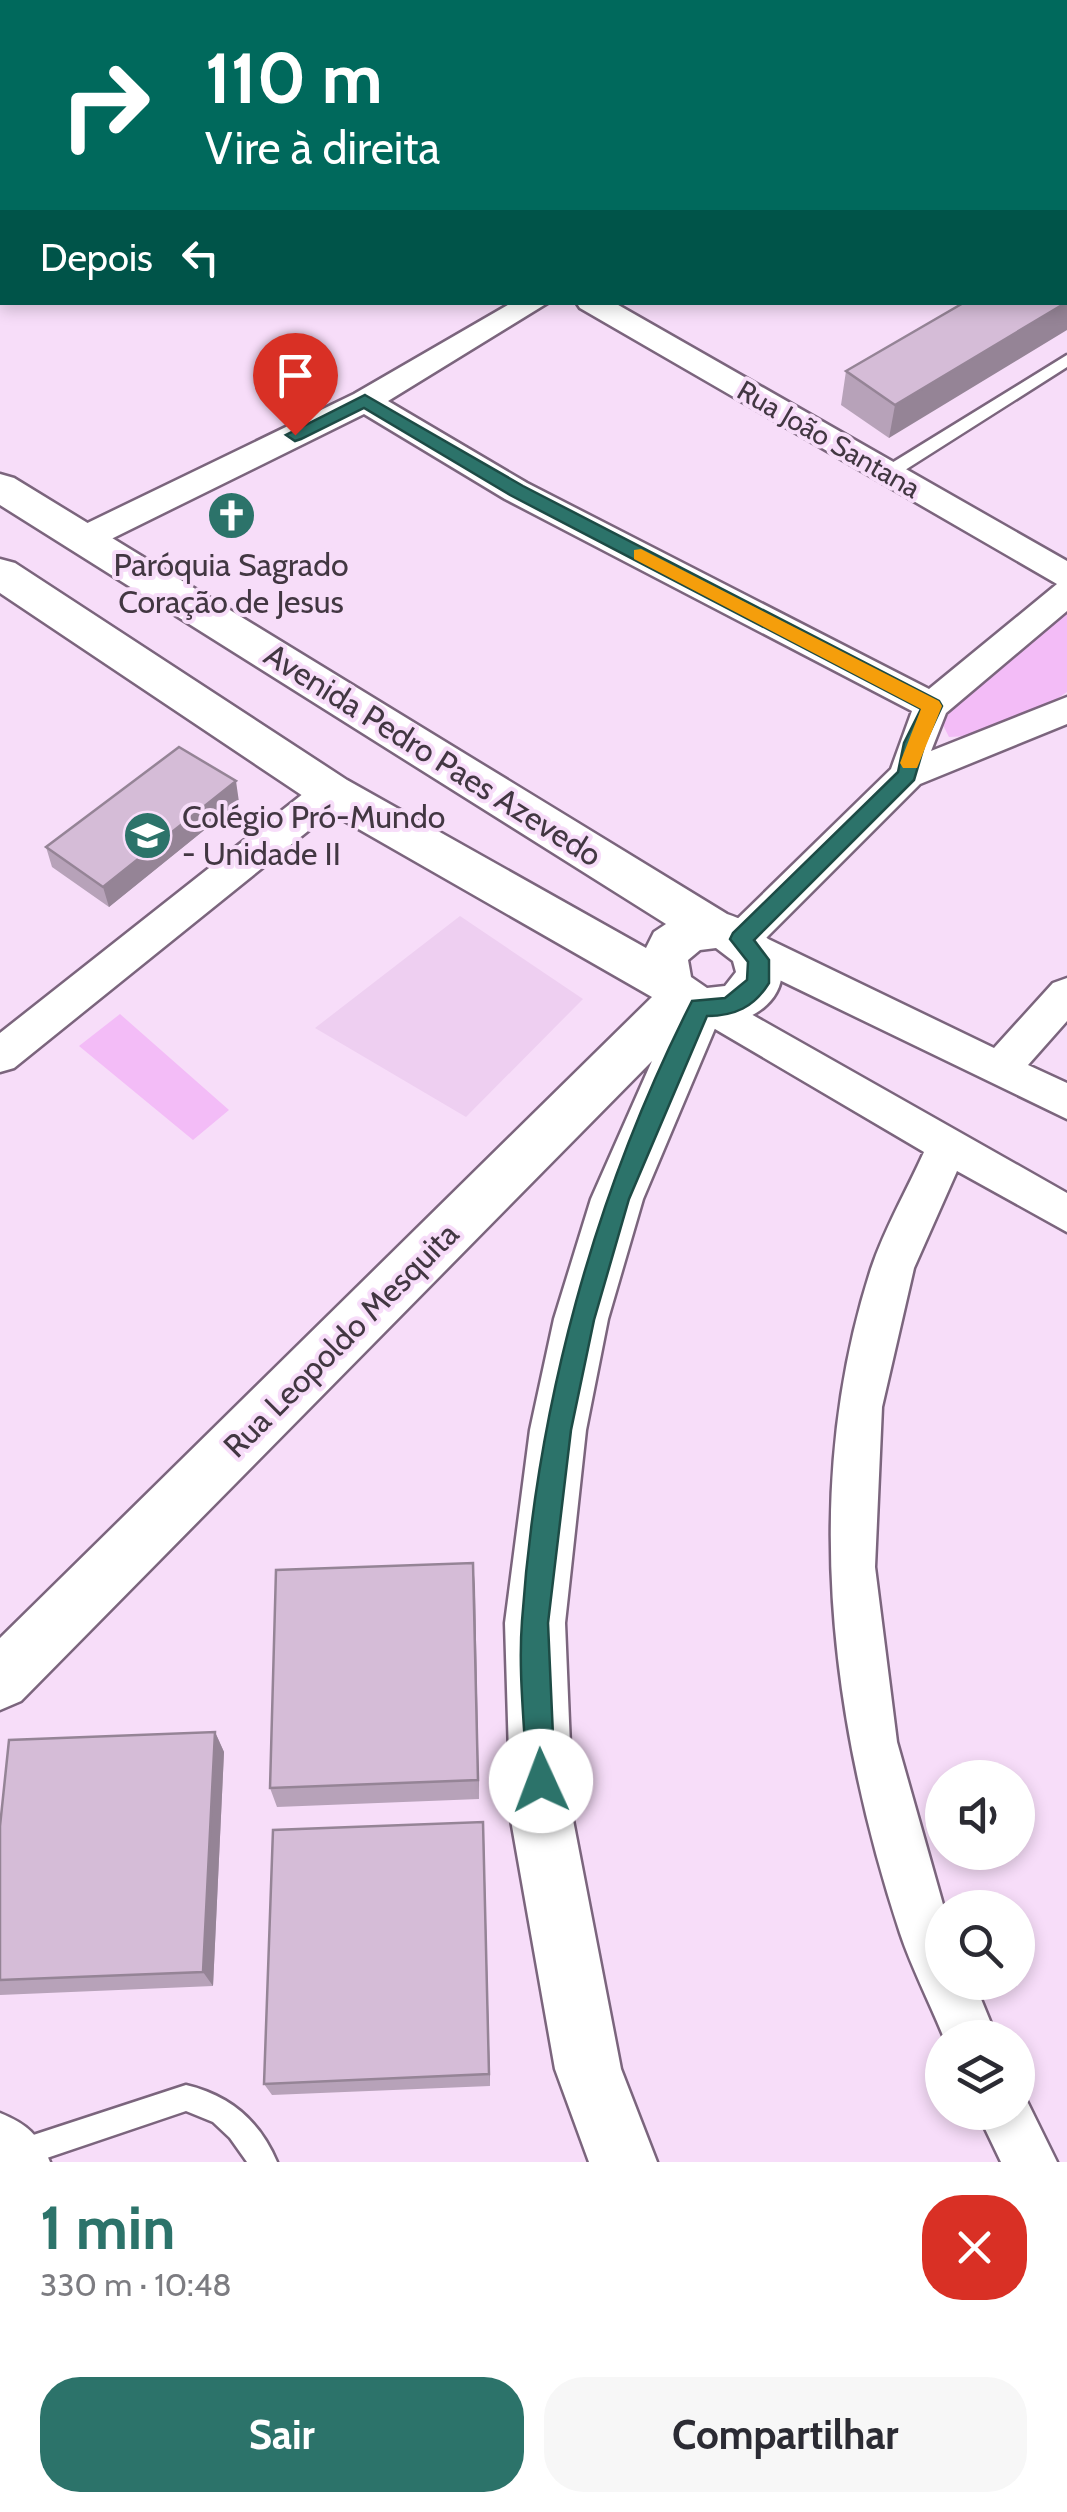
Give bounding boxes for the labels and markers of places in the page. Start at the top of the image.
pin [253,333,338,436]
church icon: Paróquia Sagrado Coração de Jesus [205,489,257,541]
place label: Paróquia Sagrado Coração de Jesus [113,545,349,621]
place label: Colégio Pró-Mundo - Unidade II [182,797,445,873]
school or university icon: Colégio Pró-Mundo - Unidade II [121,809,173,861]

